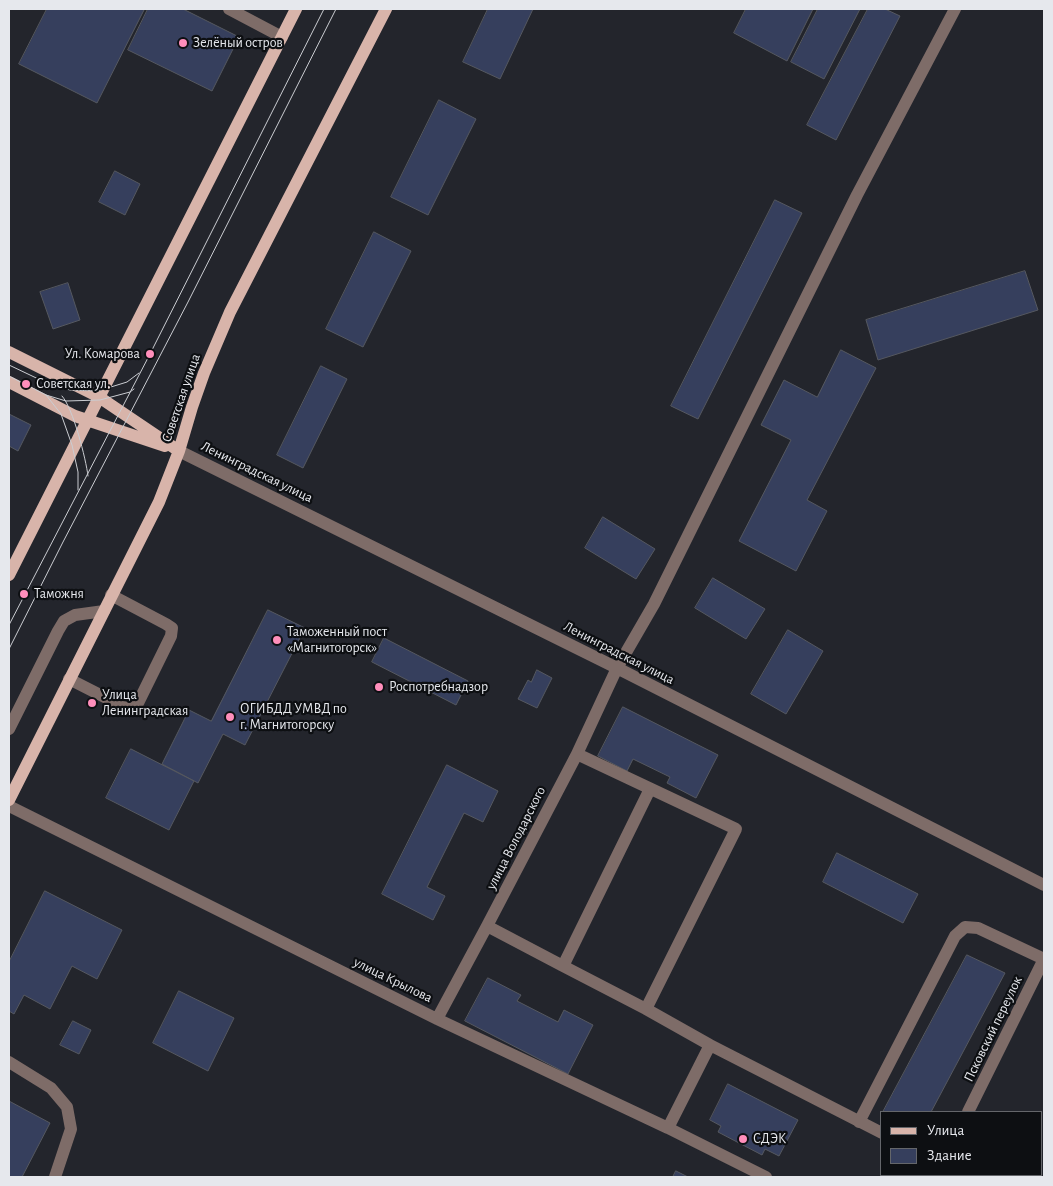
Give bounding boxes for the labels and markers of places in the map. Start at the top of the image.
place label: Зелёный остров [193,35,283,51]
marker: Зелёный остров [177,37,189,49]
place label: Ул. Комарова [65,346,140,362]
marker: Ул. Комарова [144,348,156,360]
place label: Советская ул. [36,376,110,392]
marker: Советская ул. [20,378,32,390]
place label: Таможня [34,586,84,602]
marker: Таможня [18,588,30,600]
place label: Таможенный пост «Магнитогорск» [287,624,387,656]
marker: Таможенный пост «Магнитогорск» [271,634,283,646]
place label: Роспотребнадзор [389,679,488,695]
marker: Роспотребнадзор [373,681,385,693]
place label: Улица Ленинградская [102,687,188,720]
marker: Улица Ленинградская [86,697,98,709]
place label: ОГИБДД УМВД по г. Магнитогорску [240,701,347,734]
marker: ОГИБДД УМВД по г. Магнитогорску [224,711,236,723]
place label: СДЭК [753,1131,786,1147]
marker: СДЭК [737,1133,749,1145]

